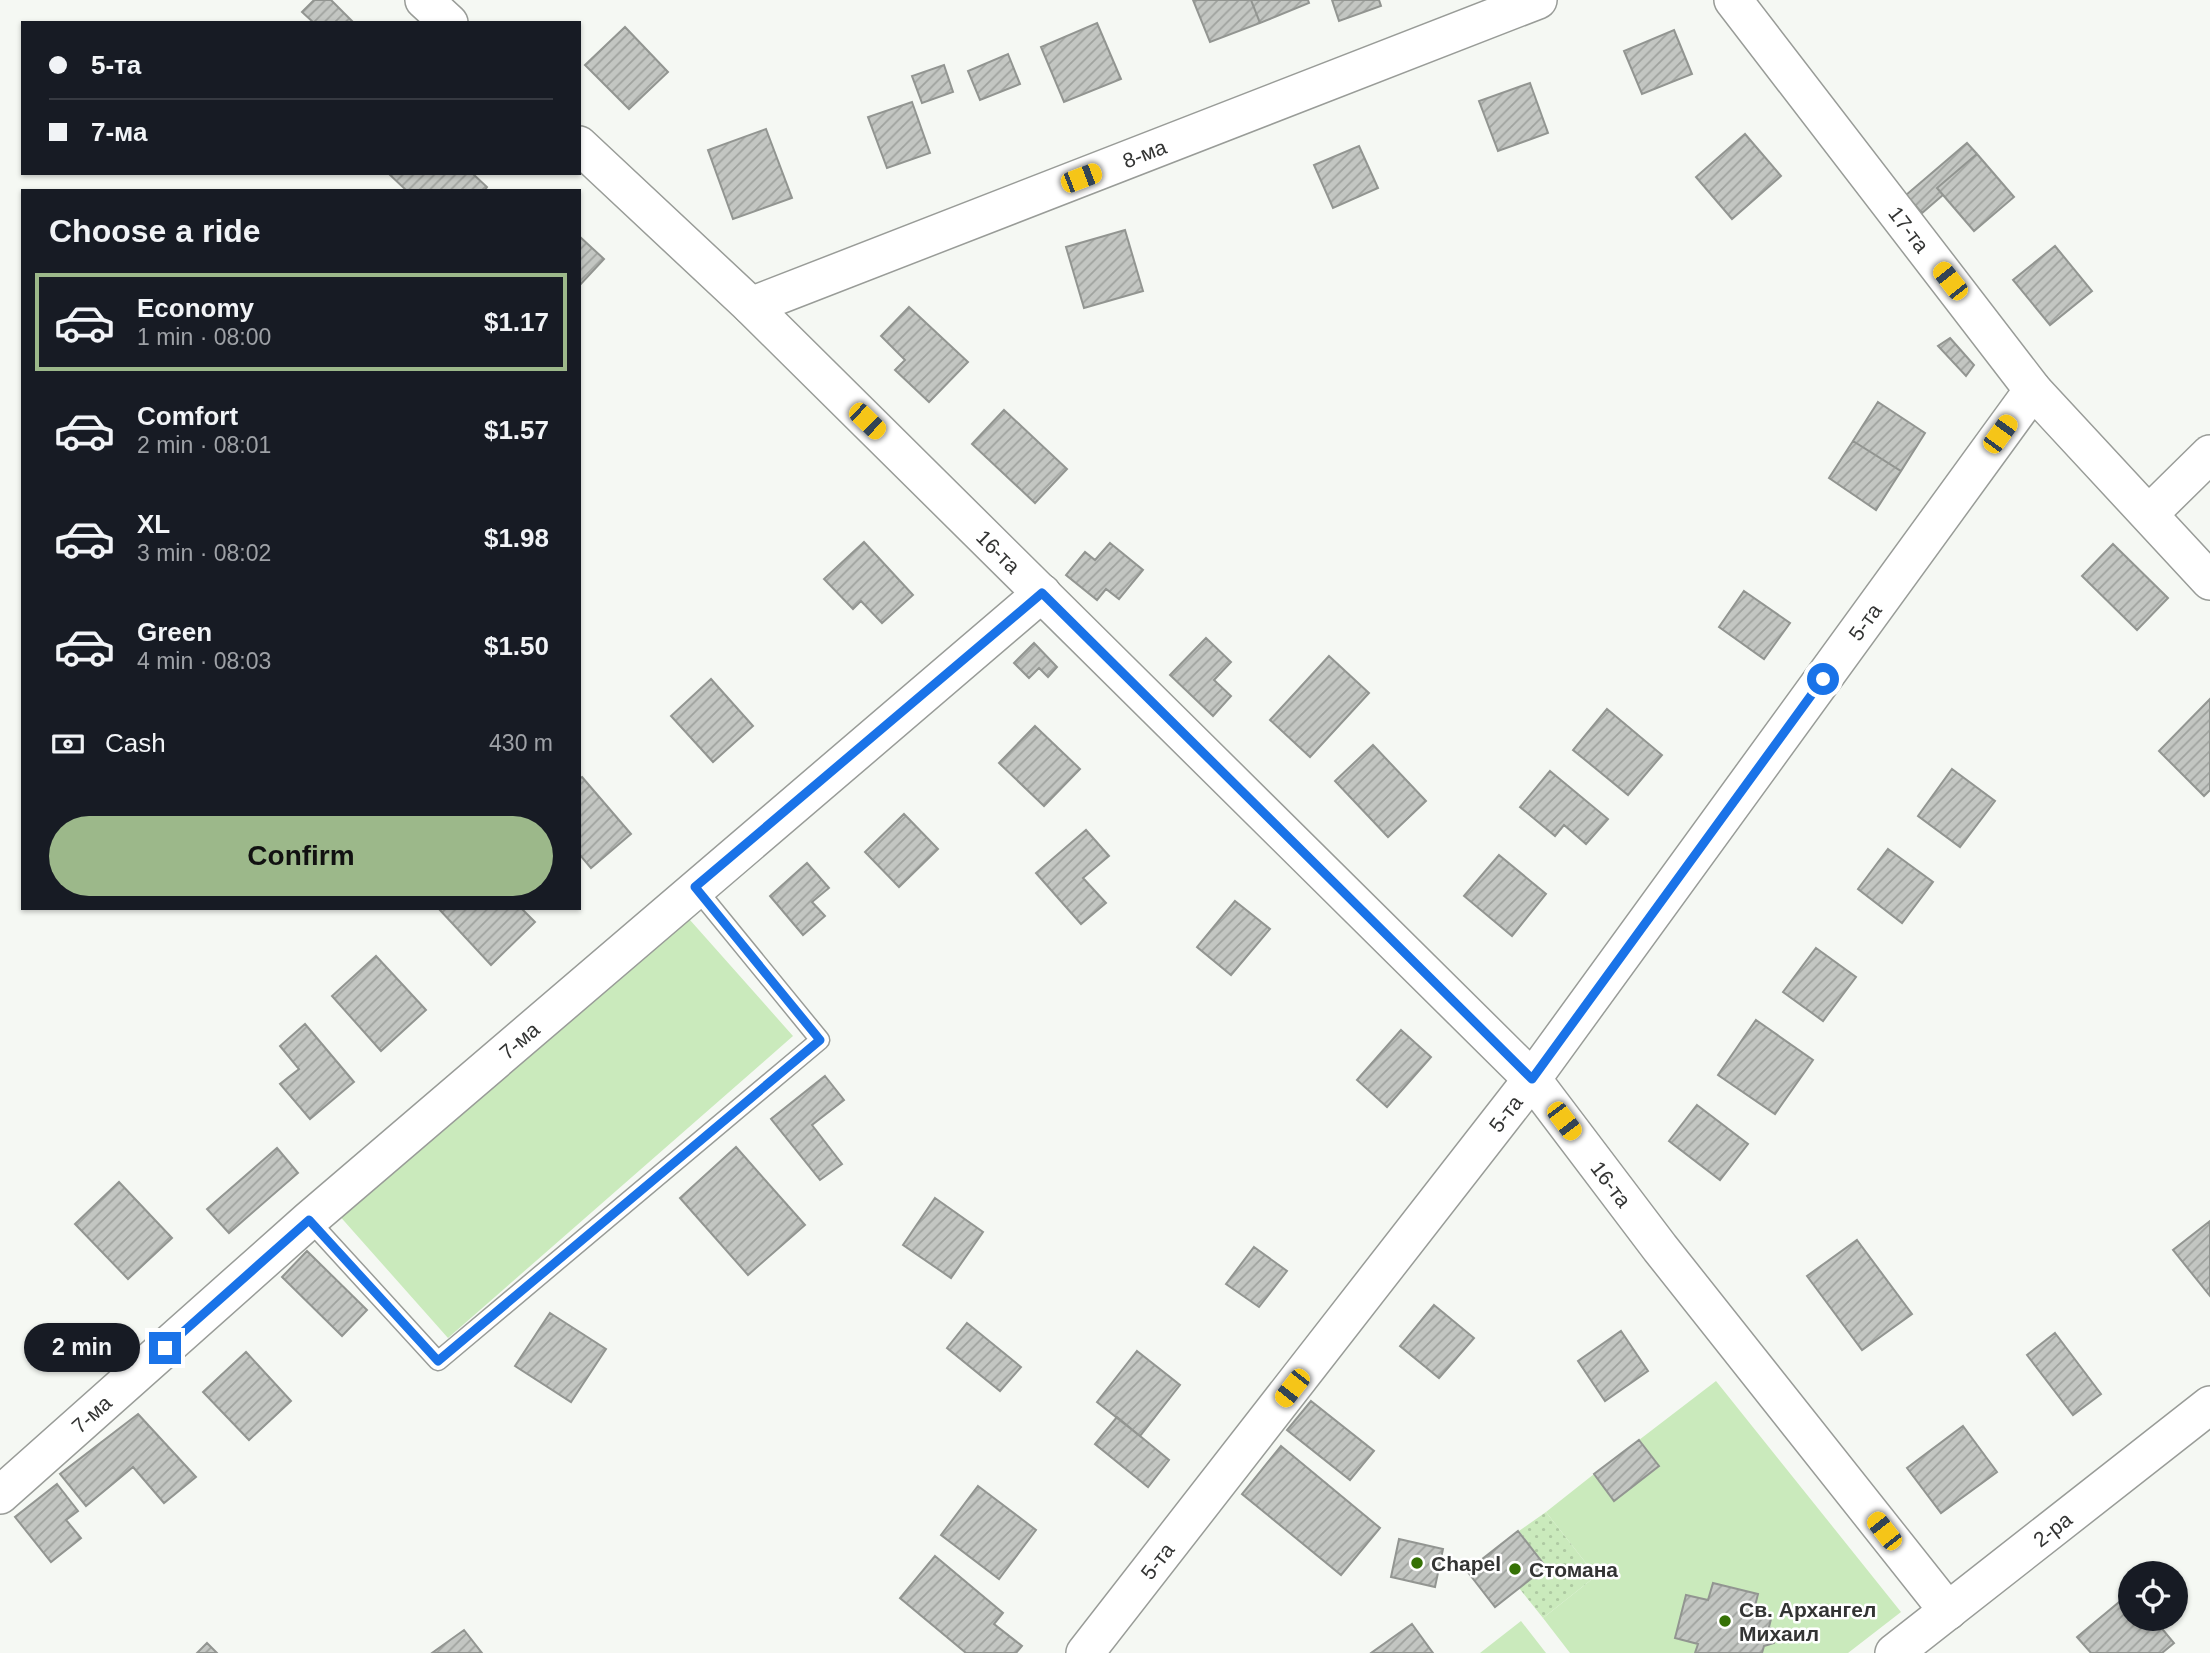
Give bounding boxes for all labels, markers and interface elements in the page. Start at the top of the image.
text: 5-та [91,50,141,80]
text: 7-ма [91,117,147,147]
street label: 8-ма [1119,134,1170,172]
car [1058,161,1105,195]
street label: 17-та [1884,202,1934,257]
text: Choose a ride [49,213,261,249]
car [1929,258,1972,304]
icon: car [53,291,116,354]
text: Economy [137,293,254,323]
text: $1.17 [484,307,549,337]
text: 1 min · 08:00 [137,324,271,350]
icon: car [53,399,116,462]
car [845,399,890,443]
text: Comfort [137,401,238,431]
car [1980,411,2021,457]
text: $1.57 [484,415,549,445]
text: 2 min · 08:01 [137,432,271,458]
icon: car [53,507,116,570]
text: XL [137,509,170,539]
text: $1.98 [484,523,549,553]
street label: 16-та [972,525,1025,578]
text: 3 min · 08:02 [137,540,271,566]
street label: 5-та [1844,599,1886,644]
icon: car [53,615,116,678]
text: Green [137,617,212,647]
text: $1.50 [484,631,549,661]
text: 4 min · 08:03 [137,648,271,674]
route start [1807,663,1839,695]
icon: cash [49,725,87,763]
text: Cash [105,728,166,758]
text: 430 m [489,730,553,756]
button: Confirm [49,816,553,896]
street label: 7-ма [495,1017,544,1064]
street label: 5-та [1484,1090,1527,1136]
car [1543,1098,1586,1144]
street label: 16-та [1587,1156,1636,1212]
callout: 2 min [25,1324,140,1372]
route end [149,1332,181,1364]
text: 2 min [52,1334,112,1360]
car [1271,1365,1314,1411]
street label: 7-ма [67,1390,116,1437]
street label: 2-ра [2028,1507,2076,1551]
car [1863,1508,1906,1554]
street label: 5-та [1136,1538,1178,1583]
place label: Chapel [1431,1552,1501,1575]
marker: Chapel [1409,1555,1425,1571]
place label: Стомана [1529,1558,1618,1581]
marker: Стомана [1507,1561,1523,1577]
map controls [2118,1561,2188,1631]
button: locate [2118,1561,2188,1631]
place label: Св. Архангел Михаил [1739,1598,1876,1645]
marker: Св. Архангел Михаил [1717,1613,1733,1629]

